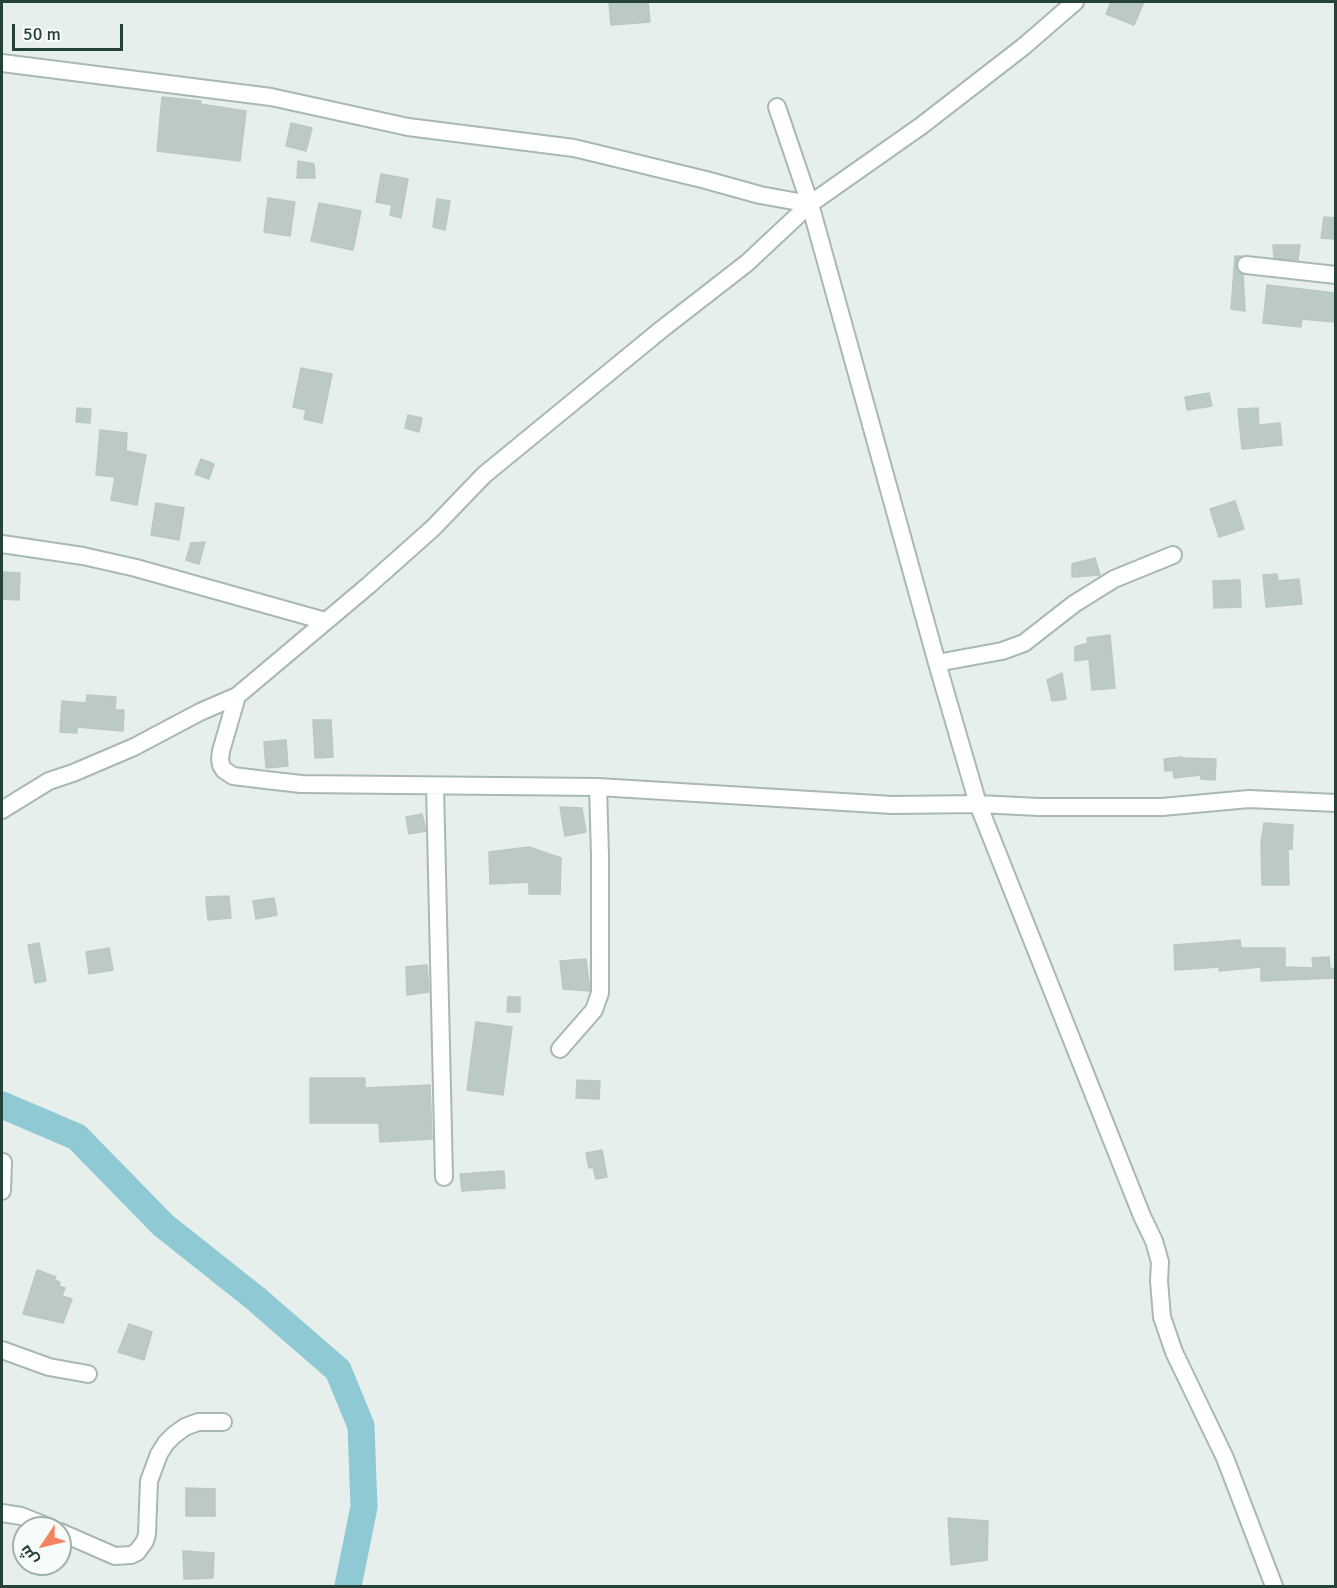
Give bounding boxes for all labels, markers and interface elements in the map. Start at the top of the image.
scale bar [15,12,126,50]
text: 50 m [23,23,61,45]
north arrow [12,1516,72,1576]
text: ش [15,1541,43,1569]

